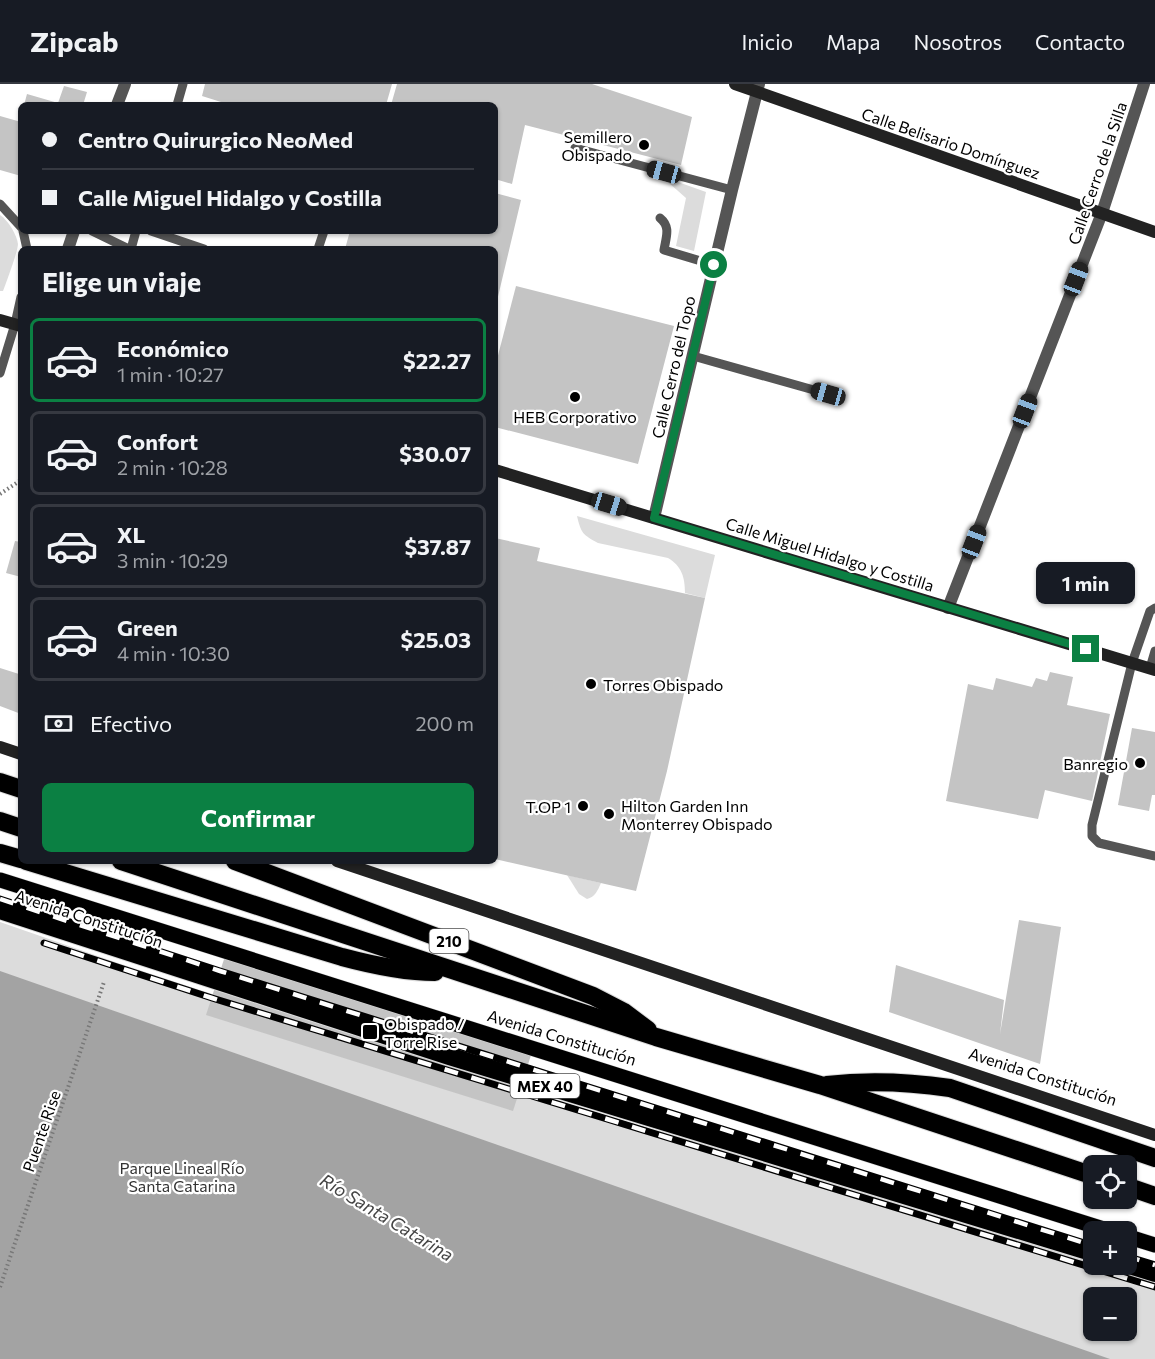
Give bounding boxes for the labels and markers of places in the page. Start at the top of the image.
place label: Semillero Obispado [561,127,632,164]
marker: Semillero Obispado [637,138,651,152]
marker: HEB Corporativo [568,390,582,404]
place label: HEB Corporativo [513,407,637,426]
place label: Torres Obispado [603,675,723,694]
marker: Torres Obispado [584,677,598,691]
place label: Banregio [1063,754,1128,773]
marker: Banregio [1133,756,1147,770]
place label: Hilton Garden Inn Monterrey Obispado [621,796,773,833]
place label: T.OP 1 [526,797,571,816]
marker: T.OP 1 [576,799,590,813]
marker: Hilton Garden Inn Monterrey Obispado [602,807,616,821]
place label: Obispado / Torre Rise [384,1014,465,1051]
marker: Obispado / Torre Rise [361,1023,379,1041]

